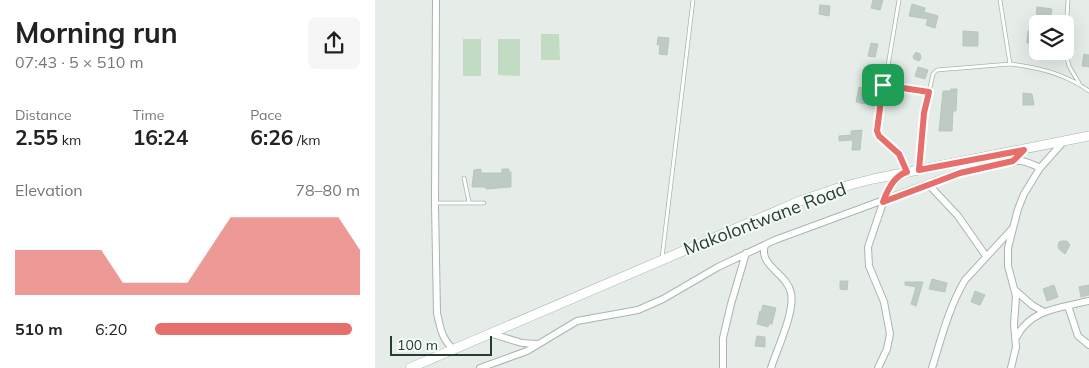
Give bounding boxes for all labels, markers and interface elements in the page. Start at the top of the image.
text: Morning run [15,15,178,50]
map controls [1029,15,1074,60]
button: layers [1029,15,1074,60]
button: share [308,17,360,69]
text: 07:43 · 5 × 510 m [15,52,144,72]
pin [862,64,904,106]
icon: arrive [869,71,897,99]
text: Distance [15,106,72,124]
text: Time [133,106,164,124]
text: Pace [250,106,282,124]
text: 2.55 [15,124,58,150]
text: 16:24 [133,124,188,150]
text: 6:26 [250,124,293,150]
text: km [58,131,81,149]
text: /km [293,131,320,149]
street label: Makolontwane Road [680,177,849,260]
text: Elevation [15,180,83,200]
text: 78–80 m [295,180,360,200]
text: 510 m [15,319,63,339]
text: 6:20 [95,319,127,339]
scale bar [390,333,493,356]
text: 100 m [397,336,438,354]

